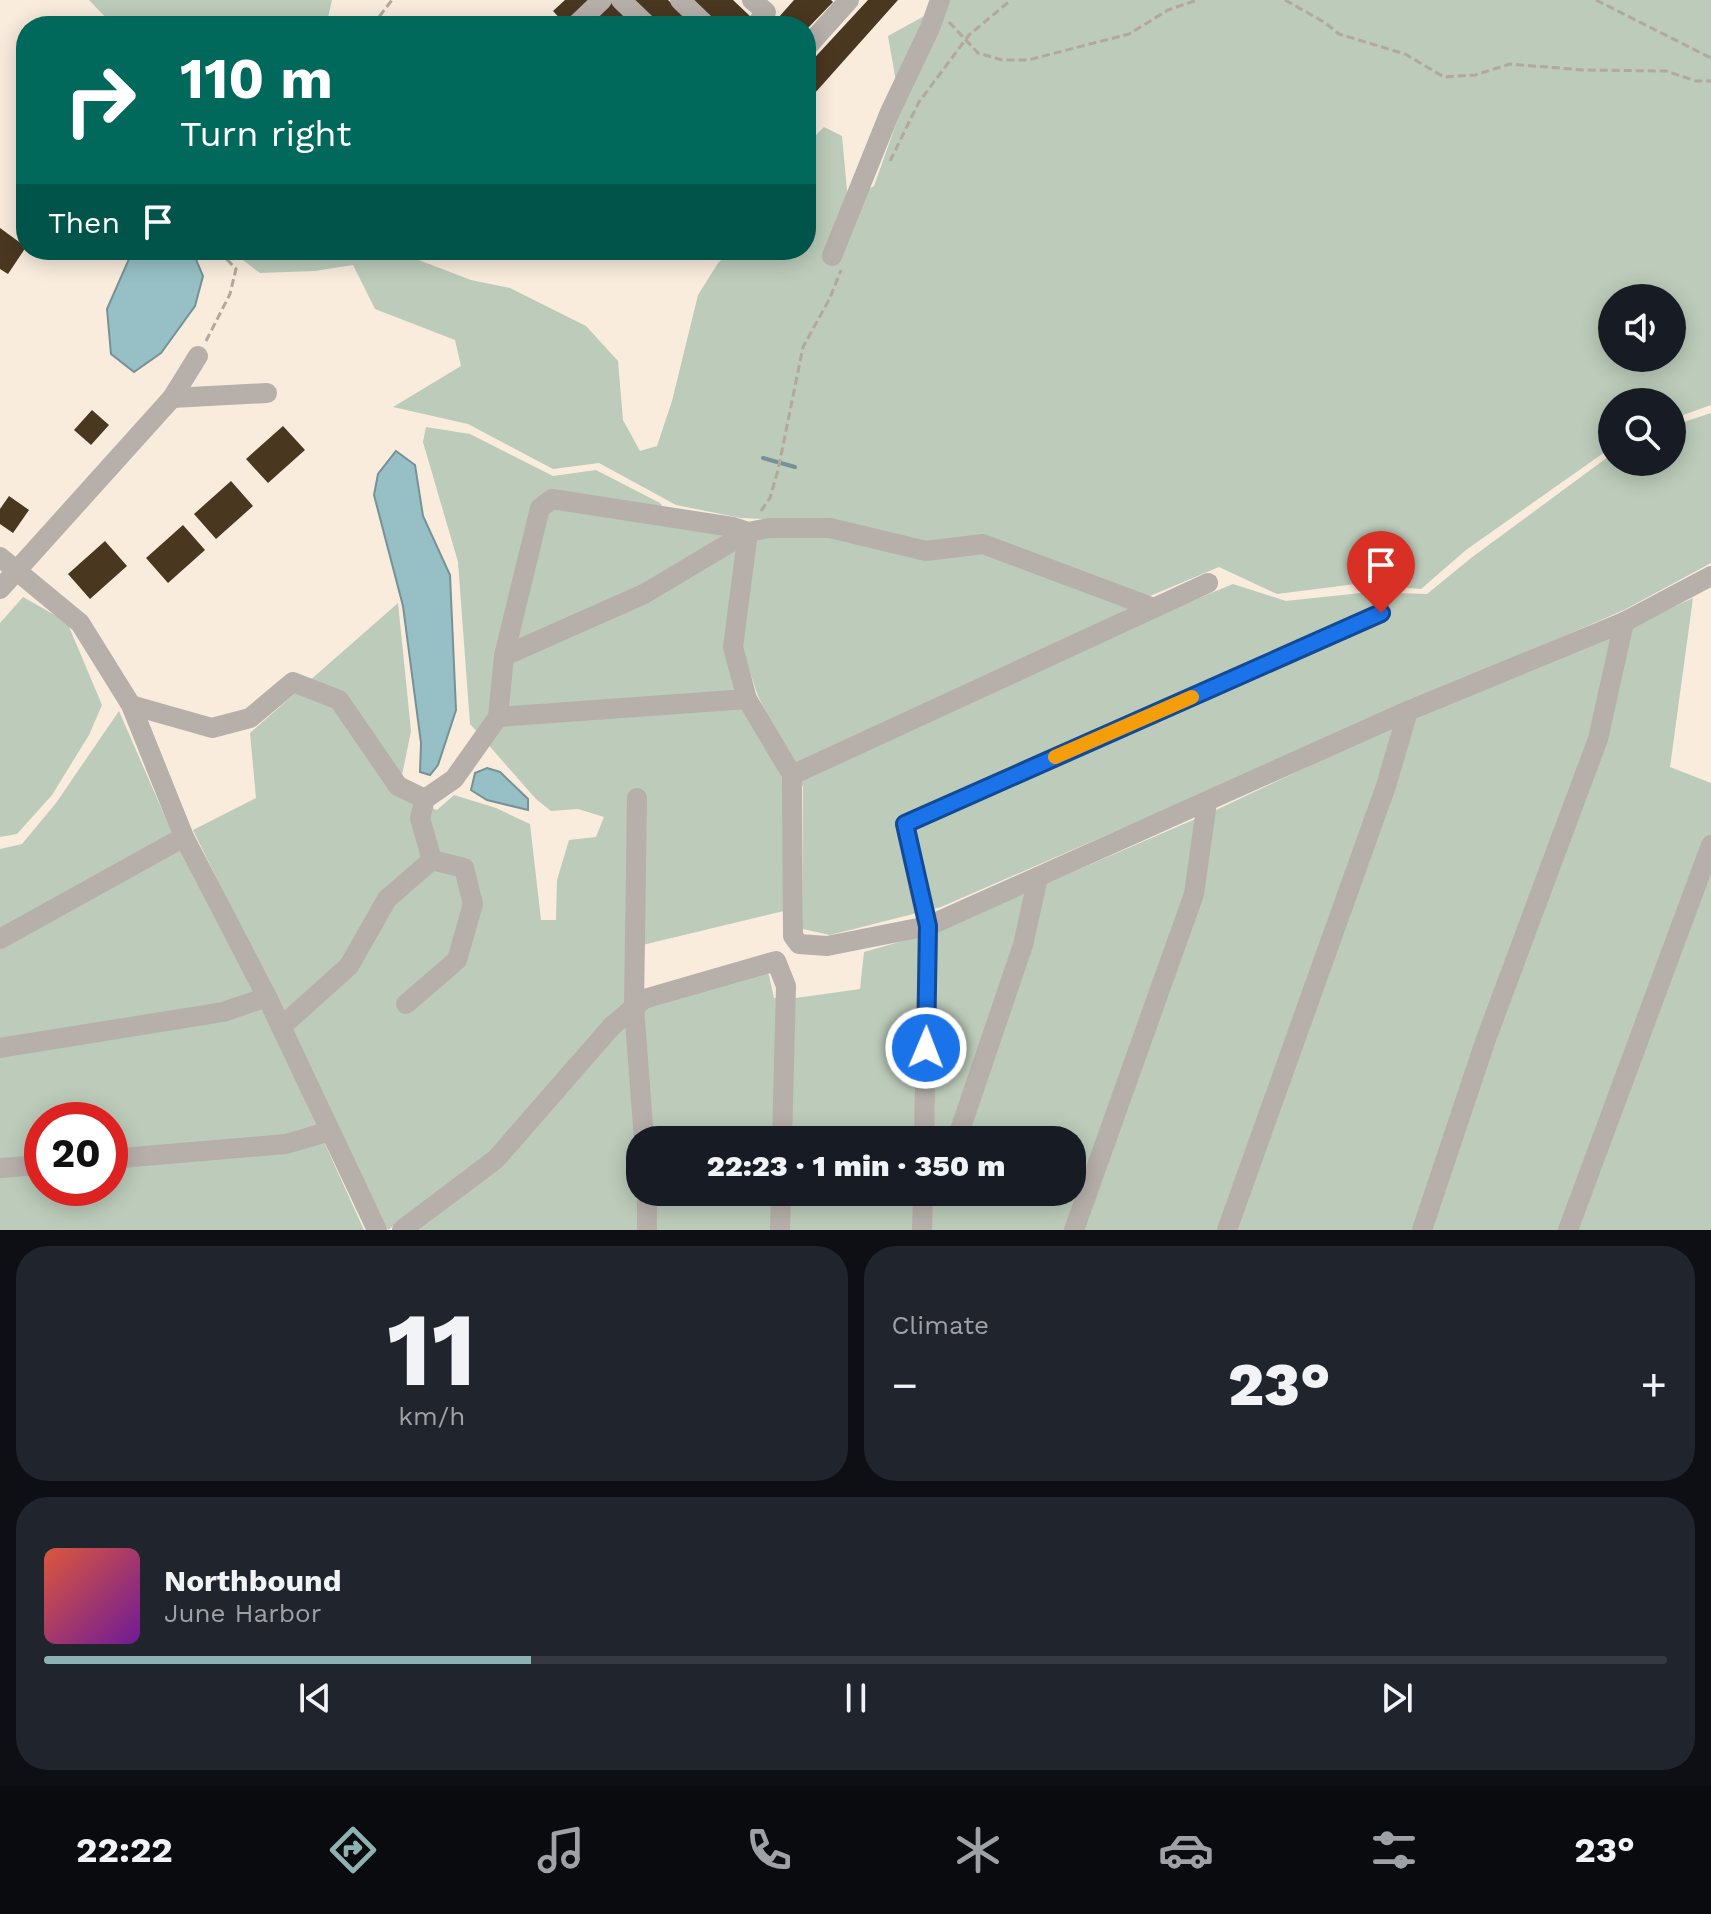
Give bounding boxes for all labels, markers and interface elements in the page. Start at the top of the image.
text: 110 m [180,46,333,112]
icon: right [48,48,152,152]
text: Turn right [180,113,351,155]
icon: arrive [136,200,180,244]
text: Then [48,205,120,240]
map controls [1598,284,1686,476]
button: sound [1598,284,1686,372]
button: search [1598,388,1686,476]
pin [1347,531,1415,613]
icon: arrive [1359,543,1403,587]
position arrow [884,1006,968,1090]
speed limit sign: 20 [24,1102,128,1206]
text: 22:23 · 1 min · 350 m [707,1148,1005,1183]
text: 11 [387,1288,477,1410]
text: Climate [892,1310,989,1340]
text: 23° [1228,1349,1330,1420]
text: − [892,1359,918,1411]
text: + [1640,1359,1667,1411]
text: km/h [398,1401,465,1431]
text: Northbound [164,1563,341,1598]
text: June Harbor [164,1598,321,1628]
icon: previous [293,1676,337,1720]
icon: pause [834,1676,878,1720]
icon: next [1375,1676,1419,1720]
icon: directions [325,1822,381,1878]
icon: music [533,1822,589,1878]
icon: phone [741,1822,797,1878]
icon: climate [950,1822,1006,1878]
icon: car [1158,1822,1214,1878]
icon: filters [1366,1822,1422,1878]
text: 22:22 [76,1829,173,1871]
text: 23° [1574,1829,1635,1871]

